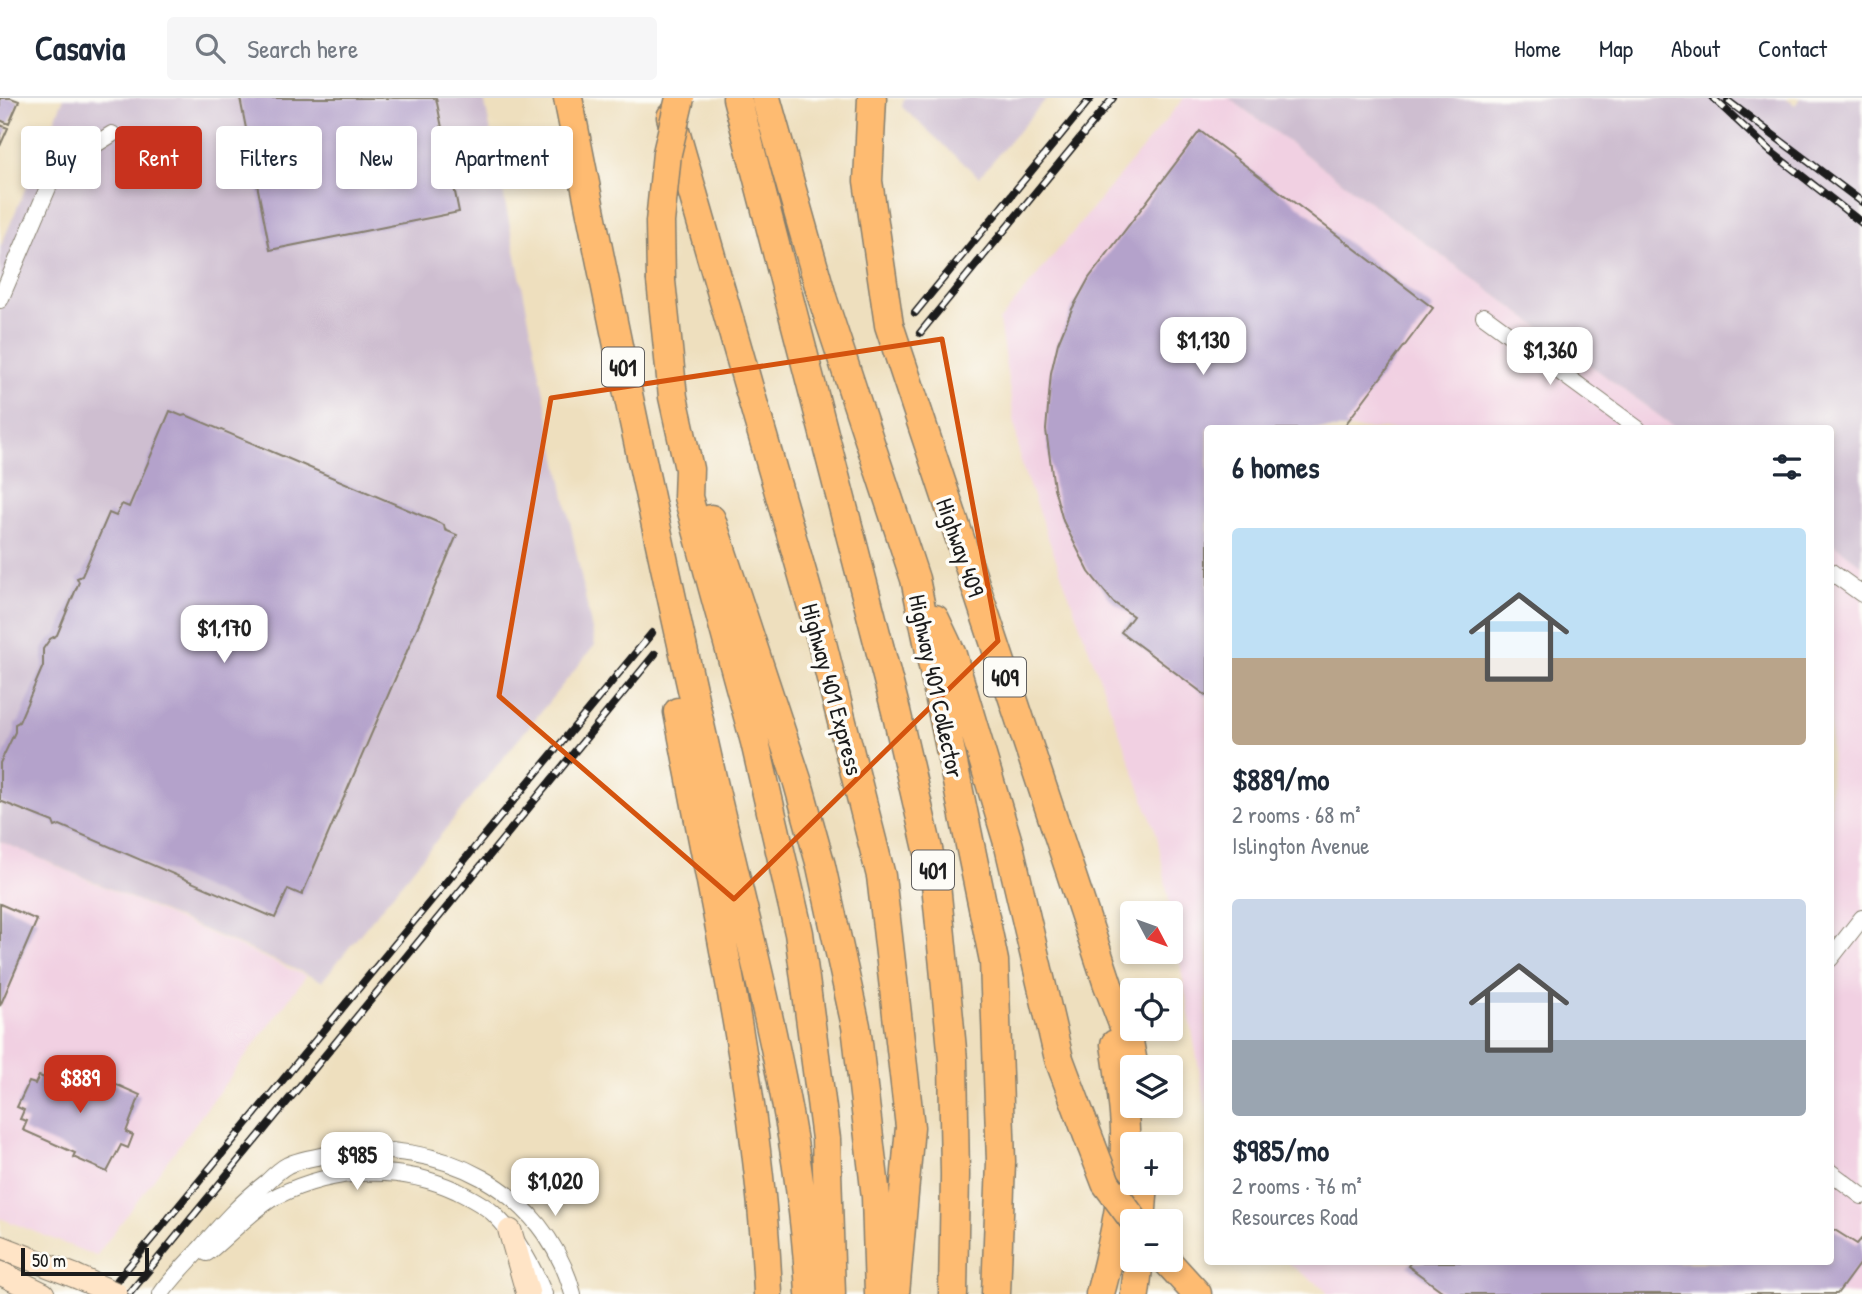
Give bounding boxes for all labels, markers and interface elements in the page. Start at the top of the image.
search box [167,17,657,80]
text: Casavia [35,26,125,70]
icon: search [191,29,229,67]
text: Search here [247,31,358,66]
text: Home [1514,32,1561,64]
text: Map [1599,32,1633,64]
text: About [1671,32,1720,64]
text: Contact [1758,32,1827,64]
chip: Buy [21,126,101,189]
chip: Rent [115,126,202,189]
chip: Filters [216,126,322,189]
chip: New [336,126,417,189]
chip: Apartment [431,126,573,189]
pin: $1,130 [1146,317,1260,377]
text: $1,130 [1176,324,1230,355]
pin: $1,360 [1493,328,1607,387]
text: $1,360 [1523,334,1577,365]
road number: 401 [602,348,644,386]
text: 6 homes [1232,447,1319,487]
icon: filters [1768,448,1806,486]
street label: Highway 409 [929,494,993,601]
icon: home [1456,574,1582,700]
street label: Highway 401 Collector [902,591,972,781]
street label: Highway 401 Express [795,600,871,778]
pin: $1,170 [167,606,281,665]
text: $1,170 [197,612,251,643]
road number: 409 [984,657,1026,696]
text: $889/mo [1232,759,1329,799]
text: 2 rooms · 68 m² [1232,799,1360,830]
text: Islington Avenue [1232,830,1369,861]
road number: 401 [912,850,954,890]
north arrow [1120,901,1183,964]
map controls [1120,901,1183,1272]
icon: home [1456,945,1582,1071]
button: locate [1120,978,1183,1041]
button: layers [1120,1055,1183,1118]
pin: $889 [39,1056,121,1115]
text: $889 [60,1062,100,1093]
text: $985/mo [1232,1130,1329,1170]
pin: $985 [316,1132,398,1192]
button: + [1120,1132,1183,1195]
text: $985 [337,1139,377,1170]
pin: $1,020 [498,1158,612,1218]
text: $1,020 [527,1165,583,1196]
text: 2 rooms · 76 m² [1232,1170,1362,1201]
text: Resources Road [1232,1201,1358,1232]
button: − [1120,1209,1183,1272]
scale bar [21,1245,149,1277]
text: 50 m [32,1247,66,1273]

